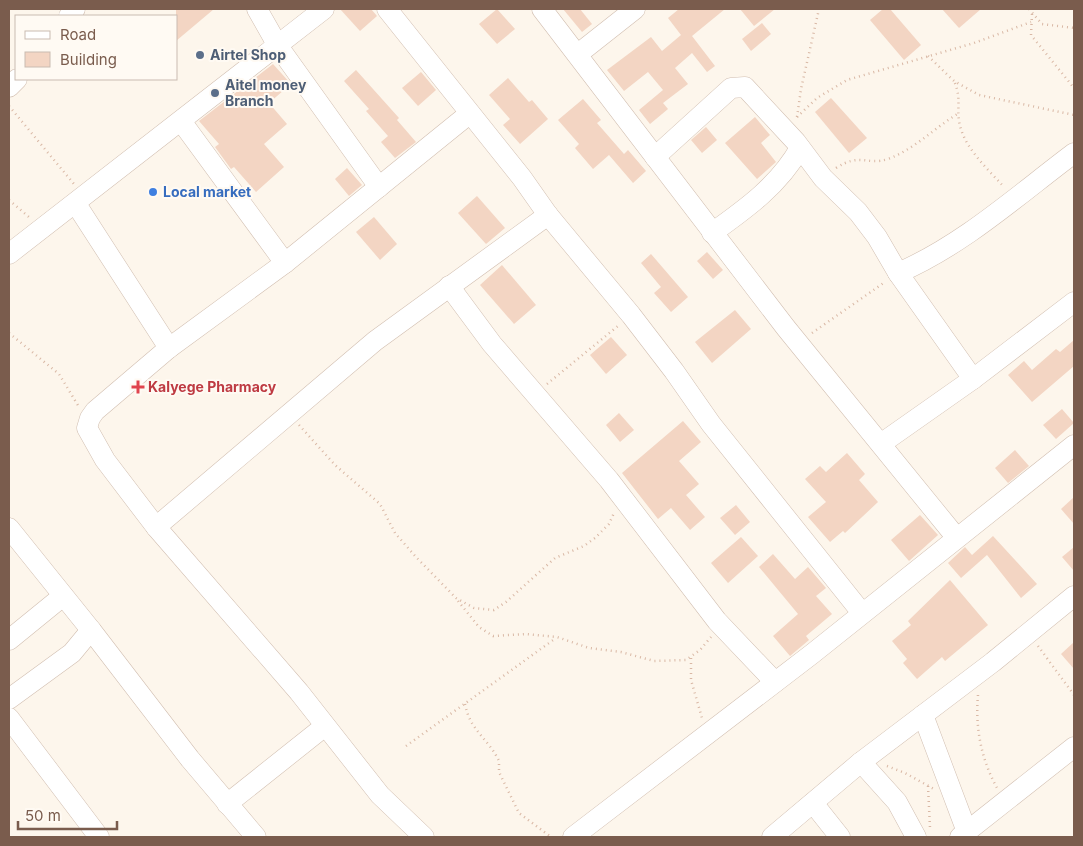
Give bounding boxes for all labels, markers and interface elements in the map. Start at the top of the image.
legend [15,15,178,80]
text: Road [60,25,96,44]
place label: Airtel Shop [210,46,286,63]
marker: Airtel Shop [194,49,206,61]
text: Building [60,50,117,69]
place label: Aitel money Branch [225,76,307,109]
marker: Aitel money Branch [209,87,221,99]
place label: Local market [163,183,251,200]
marker: Local market [147,186,159,198]
place label: Kalyege Pharmacy [148,378,277,395]
marker: Kalyege Pharmacy [132,381,144,393]
scale bar [18,798,116,830]
text: 50 m [25,806,61,825]

